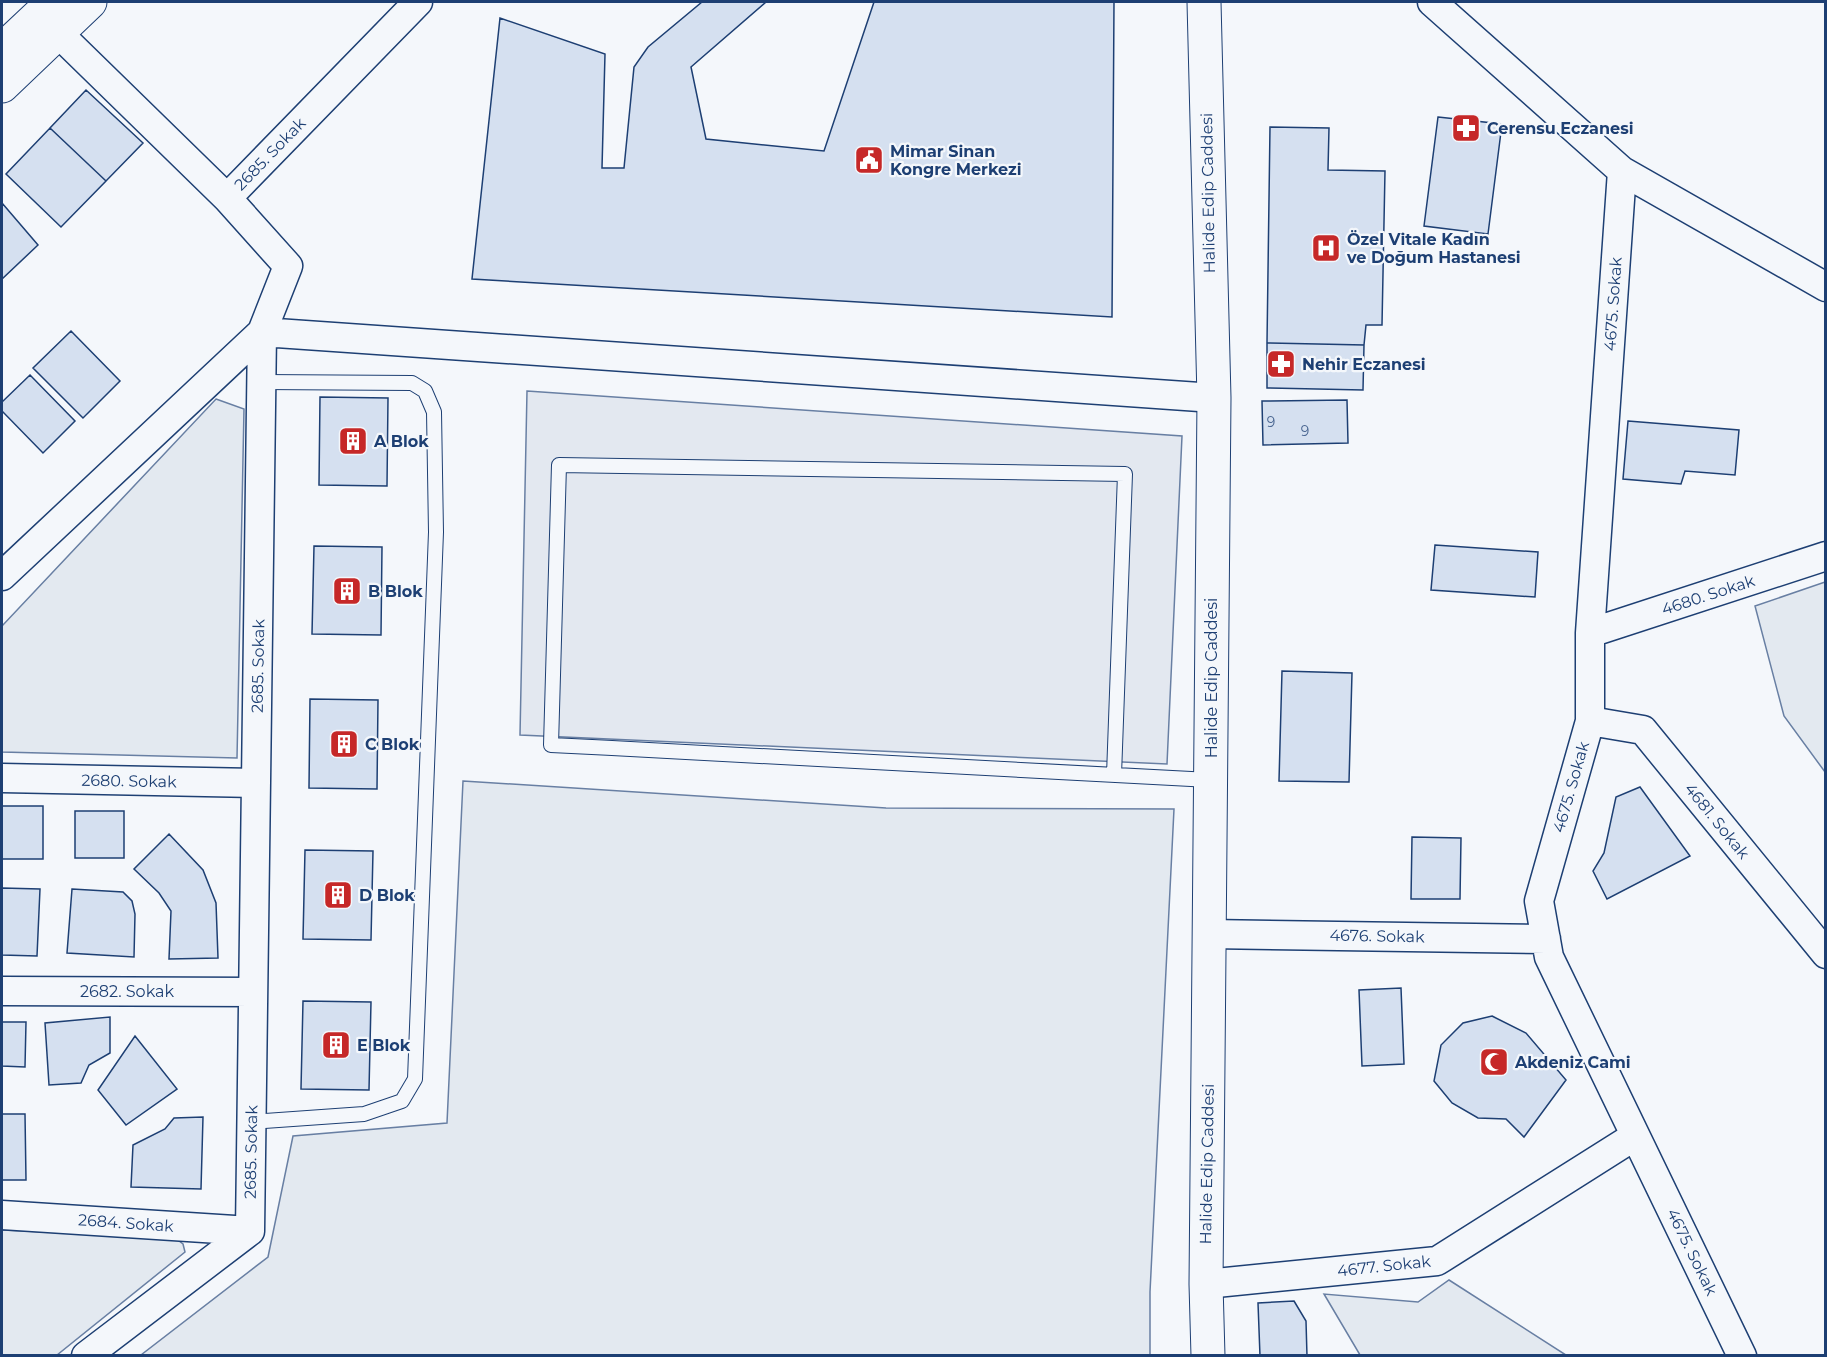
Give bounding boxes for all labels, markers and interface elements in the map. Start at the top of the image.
pharmacy icon: Cerensu Eczanesi [1450,112,1482,144]
street label: 2685. Sokak [231,113,310,194]
street label: Halide Edip Caddesi [1197,113,1219,273]
place label: Cerensu Eczanesi [1487,119,1633,138]
place label: Mimar Sinan Kongre Merkezi [890,142,1022,179]
public building icon: Mimar Sinan Kongre Merkezi [853,144,885,176]
place label: Özel Vitale Kadın ve Doğum Hastanesi [1346,230,1521,267]
hospital icon: Özel Vitale Kadın ve Doğum Hastanesi [1310,232,1342,264]
street label: 4675. Sokak [1600,256,1626,352]
pharmacy icon: Nehir Eczanesi [1265,348,1297,380]
place label: Nehir Eczanesi [1302,355,1425,374]
house number: 9 [1267,413,1275,431]
house number: 9 [1301,422,1309,440]
building icon: A Blok [337,425,369,457]
place label: A Blok [373,432,429,451]
street label: 4680. Sokak [1659,571,1757,619]
building icon: B Blok [331,575,363,607]
place label: B Blok [368,582,423,601]
street label: Halide Edip Caddesi [1202,598,1221,758]
street label: 2685. Sokak [248,618,268,713]
building icon: C Blok [328,728,360,760]
place label: C Blok [365,735,420,754]
street label: 4675. Sokak [1549,739,1593,835]
street label: 2680. Sokak [81,771,177,791]
street label: 4681. Sokak [1681,779,1754,863]
building icon: D Blok [322,879,354,911]
place label: D Blok [359,886,415,905]
street label: 4676. Sokak [1329,926,1425,946]
street label: 2682. Sokak [80,982,174,1001]
building icon: E Blok [320,1029,352,1061]
place label: E Blok [357,1036,411,1055]
mosque icon: Akdeniz Cami [1478,1046,1510,1078]
place label: Akdeniz Cami [1514,1053,1631,1072]
street label: Halide Edip Caddesi [1196,1084,1218,1244]
street label: 2685. Sokak [241,1104,261,1199]
street label: 4675. Sokak [1663,1205,1721,1299]
street label: 2684. Sokak [78,1210,175,1236]
street label: 4677. Sokak [1336,1252,1432,1280]

